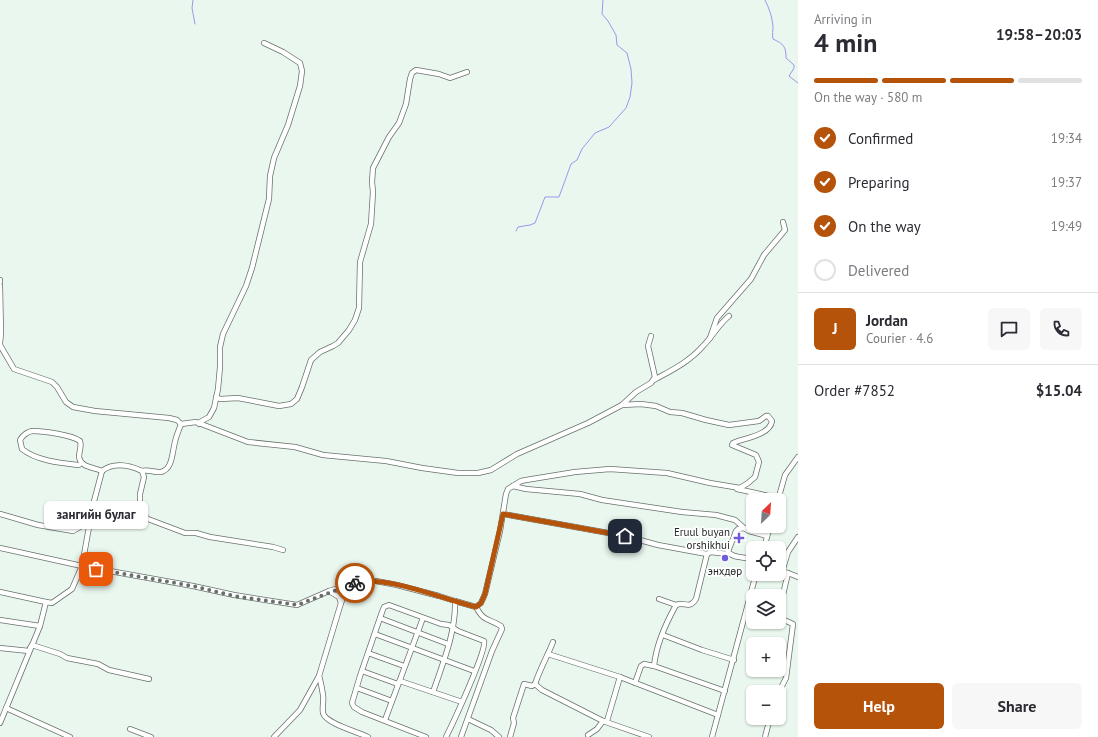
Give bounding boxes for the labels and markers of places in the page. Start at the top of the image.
callout: зангийн булаг [44,501,148,529]
pin [608,519,642,553]
place label: Eruul buyan orshikhui [674,525,730,552]
marker: Eruul buyan orshikhui [733,532,745,544]
pin [79,552,113,586]
marker: энхдөр [720,553,730,563]
place label: энхдөр [708,564,742,578]

